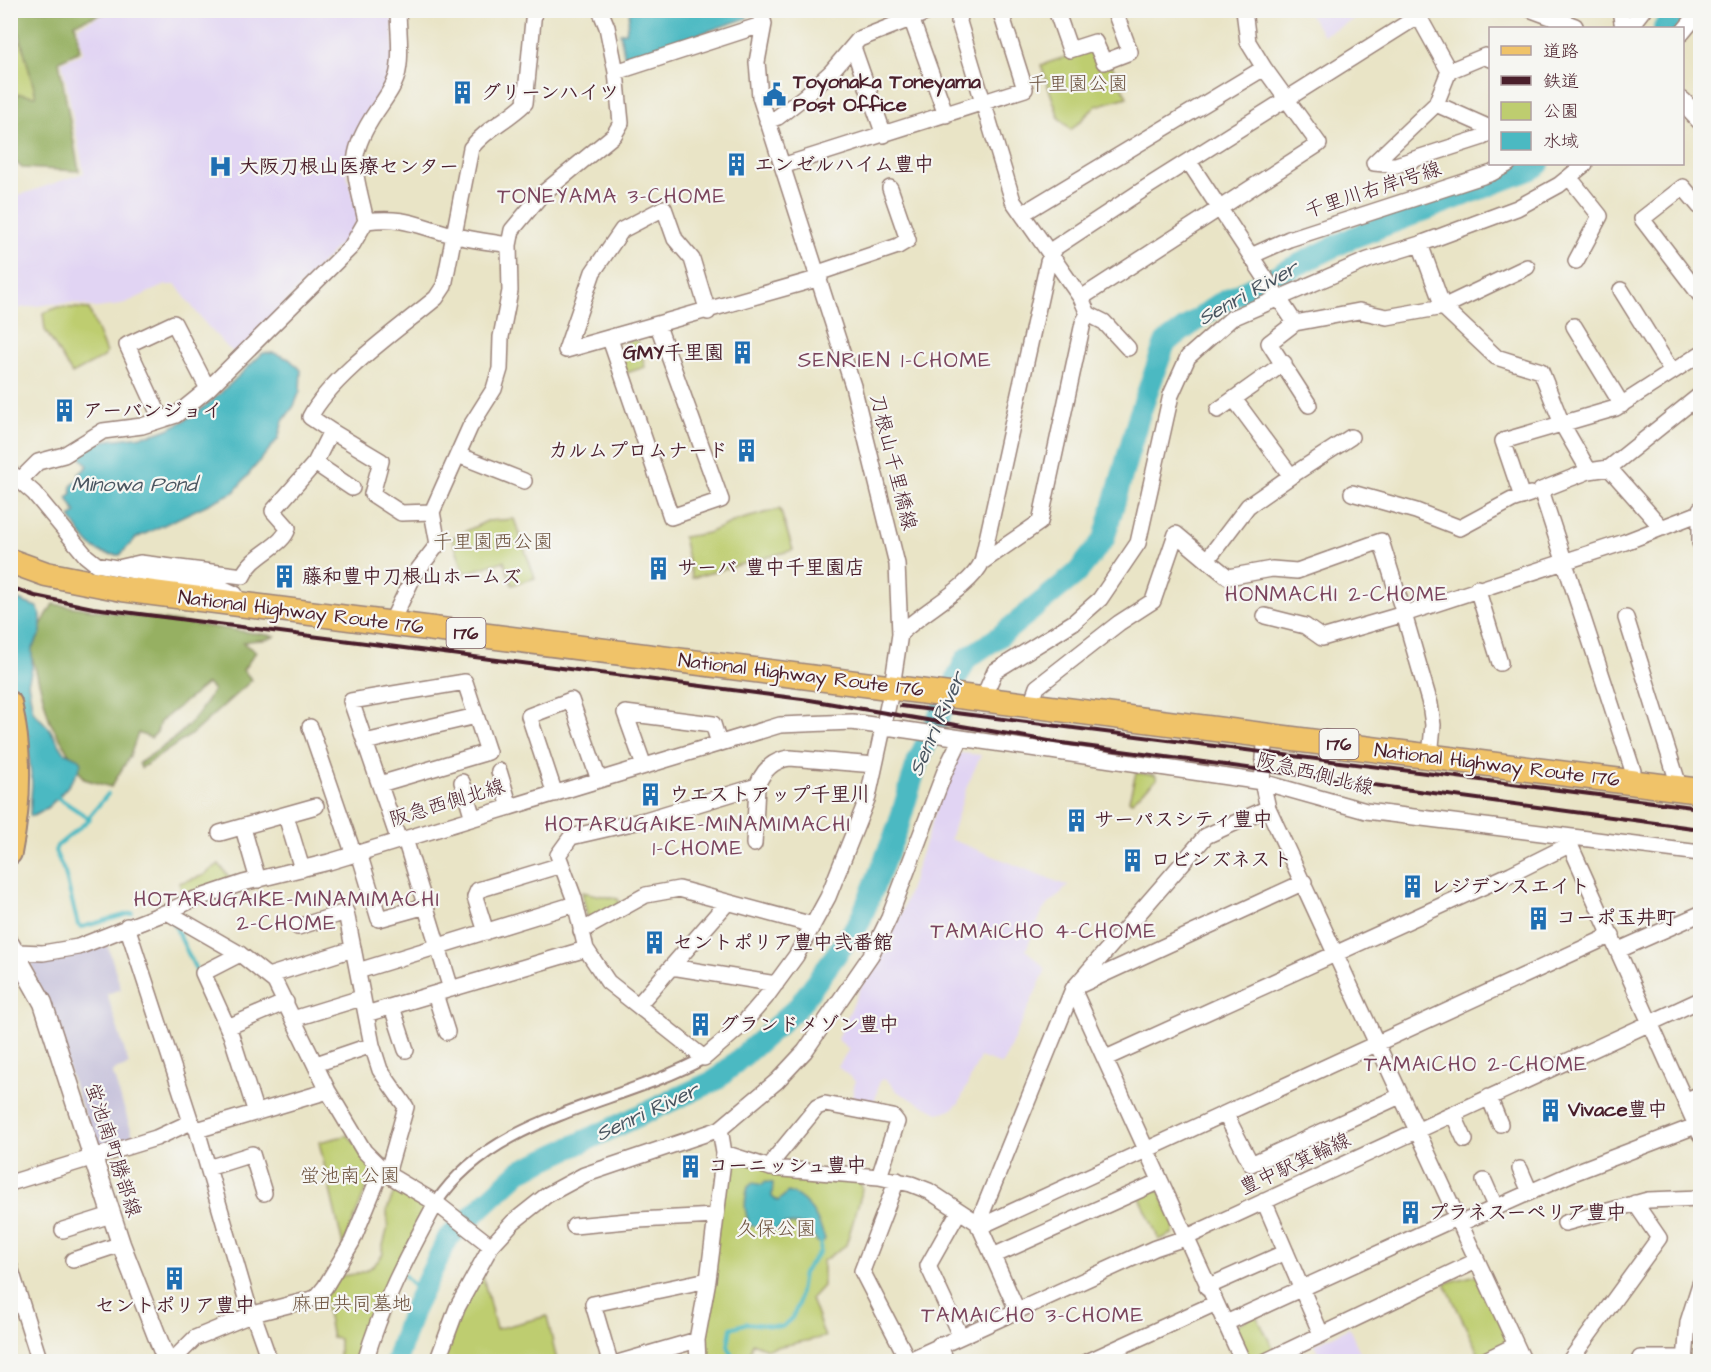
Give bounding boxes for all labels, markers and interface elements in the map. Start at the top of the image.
legend [1489,27,1684,165]
text: 道路 [1543,39,1579,64]
place label: Toyonaka Toneyama Post Office [792,68,982,119]
text: 鉄道 [1543,69,1579,94]
park label: 千里園公園 [1028,70,1128,98]
place label: グリーンハイツ [481,79,619,107]
building icon: グリーンハイツ [450,80,476,106]
public building icon: Toyonaka Toneyama Post Office [762,81,788,107]
text: 公園 [1543,99,1579,124]
text: 水域 [1543,129,1579,154]
place label: エンゼルハイム豊中 [754,151,934,179]
building icon: エンゼルハイム豊中 [723,152,749,178]
place label: 大阪刀根山医療センター [239,153,459,181]
hospital icon: 大阪刀根山医療センター [208,154,234,180]
street label: 千里川右岸1号線 [1301,155,1445,225]
district label: TONEYAMA 3-CHOME [497,182,727,211]
water label: Senri River [1193,252,1305,332]
place label: GMY千里園 [623,339,724,367]
building icon: GMY千里園 [729,340,755,366]
district label: SENRIEN 1-CHOME [798,346,992,375]
street label: 刀根山千里橋線 [862,391,924,533]
place label: アーバンジョイ [83,397,222,425]
building icon: アーバンジョイ [52,398,78,424]
place label: カルムプロムナード [548,437,728,465]
building icon: カルムプロムナード [733,438,759,464]
water label: Minowa Pond [71,470,201,499]
park label: 千里園西公園 [433,528,553,556]
place label: サーバ 豊中千里園店 [677,554,865,582]
building icon: サーバ 豊中千里園店 [646,555,672,581]
place label: 藤和豊中刀根山ホームズ [302,563,521,591]
building icon: 藤和豊中刀根山ホームズ [271,564,297,590]
district label: HONMACHI 2-CHOME [1225,580,1449,609]
street label: National Highway Route 176 [177,583,426,642]
road number: 176 [446,618,486,648]
street label: National Highway Route 176 [677,646,926,705]
water label: Senri River [901,665,974,780]
road number: 176 [1320,729,1358,759]
street label: National Highway Route 176 [1373,736,1622,795]
street label: 阪急西側北線 [1253,746,1377,802]
street label: 阪急西側北線 [386,772,508,834]
place label: ウエストアップ千里川 [669,781,871,809]
building icon: ウエストアップ千里川 [638,782,664,808]
place label: サーパスシティ豊中 [1094,806,1273,834]
building icon: サーパスシティ豊中 [1063,807,1089,833]
district label: HOTARUGAIKE-MINAMIMACHI 1-CHOME [545,810,851,863]
place label: ロビンズネスト [1151,846,1292,874]
building icon: ロビンズネスト [1120,847,1146,873]
place label: レジデンスエイト [1430,873,1590,901]
building icon: レジデンスエイト [1399,874,1425,900]
district label: HOTARUGAIKE-MINAMIMACHI 2-CHOME [134,885,440,938]
place label: コーポ玉井町 [1556,904,1676,932]
building icon: コーポ玉井町 [1525,905,1551,931]
district label: TAMAICHO 4-CHOME [931,917,1157,946]
place label: セントポリア豊中弐番館 [673,929,893,957]
building icon: セントポリア豊中弐番館 [642,930,668,956]
place label: グランドメゾン豊中 [719,1011,899,1039]
building icon: グランドメゾン豊中 [688,1012,714,1038]
district label: TAMAICHO 2-CHOME [1364,1050,1588,1079]
water label: Senri River [591,1074,705,1148]
street label: 蛍池南町勝部線 [78,1079,148,1221]
place label: Vivace豊中 [1567,1096,1668,1124]
building icon: Vivace豊中 [1537,1097,1563,1123]
street label: 豊中駅箕輪線 [1235,1126,1355,1202]
place label: コーニッシュ豊中 [708,1152,866,1180]
building icon: コーニッシュ豊中 [677,1153,703,1179]
park label: 蛍池南公園 [300,1162,400,1190]
place label: プラネスーペリア豊中 [1428,1199,1626,1227]
building icon: プラネスーペリア豊中 [1397,1200,1423,1226]
park label: 久保公園 [736,1215,816,1243]
building icon: セントポリア豊中 [162,1266,188,1292]
park label: 麻田共同墓地 [292,1290,412,1318]
place label: セントポリア豊中 [95,1292,255,1320]
district label: TAMAICHO 3-CHOME [921,1301,1145,1330]

